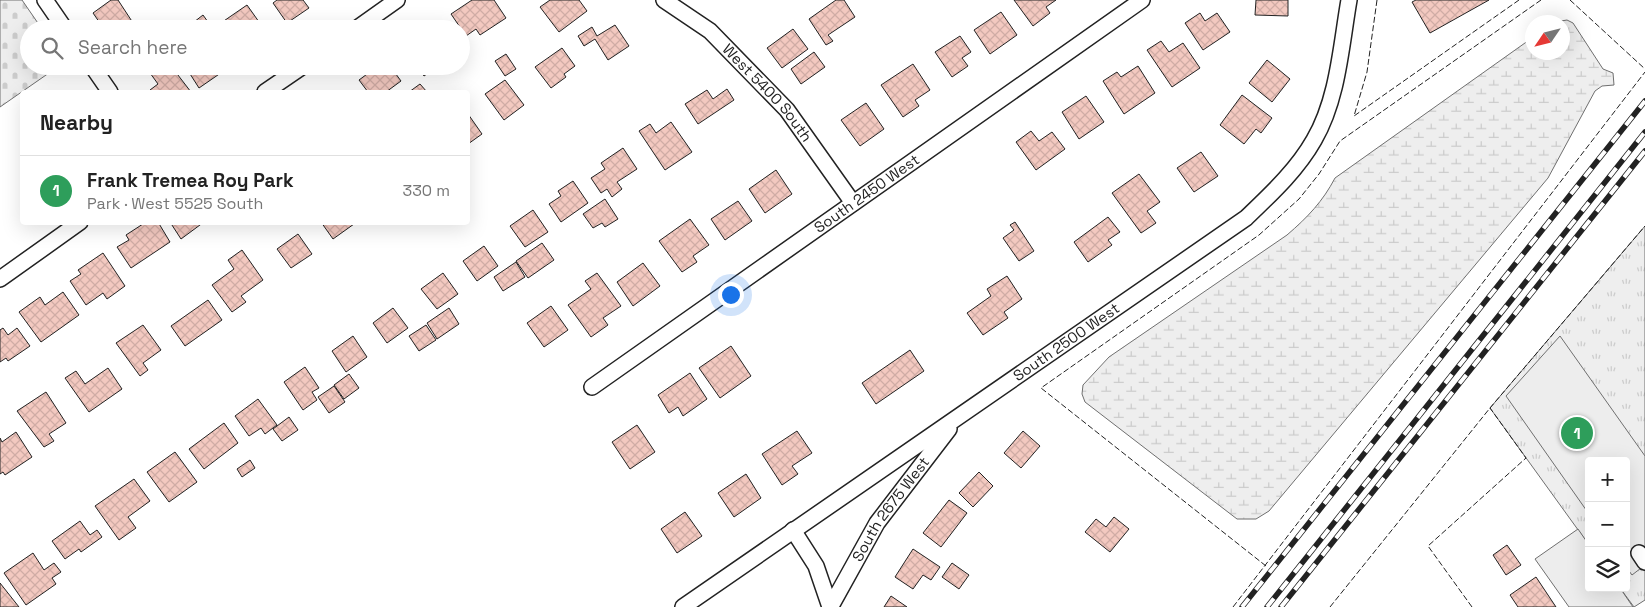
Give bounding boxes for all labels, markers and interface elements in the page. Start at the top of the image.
north arrow [1525,15,1570,60]
search box [20,20,470,75]
icon: search [38,34,66,62]
text: Search here [78,35,188,60]
street label: West 5400 South [719,40,817,145]
text: Nearby [40,109,113,136]
street label: South 2450 West [810,150,923,237]
text: Frank Tremea Roy Park [87,168,294,193]
text: 1 [52,180,60,201]
text: 330 m [403,180,450,201]
text: Park · West 5525 South [87,193,263,214]
your location [718,282,744,308]
street label: South 2500 West [1009,298,1123,385]
pin: 1 [1561,414,1593,452]
street label: South 2675 West [848,453,933,565]
map controls [1585,457,1630,592]
button: + [1585,457,1630,502]
button: − [1585,502,1630,547]
button: layers [1585,547,1630,592]

